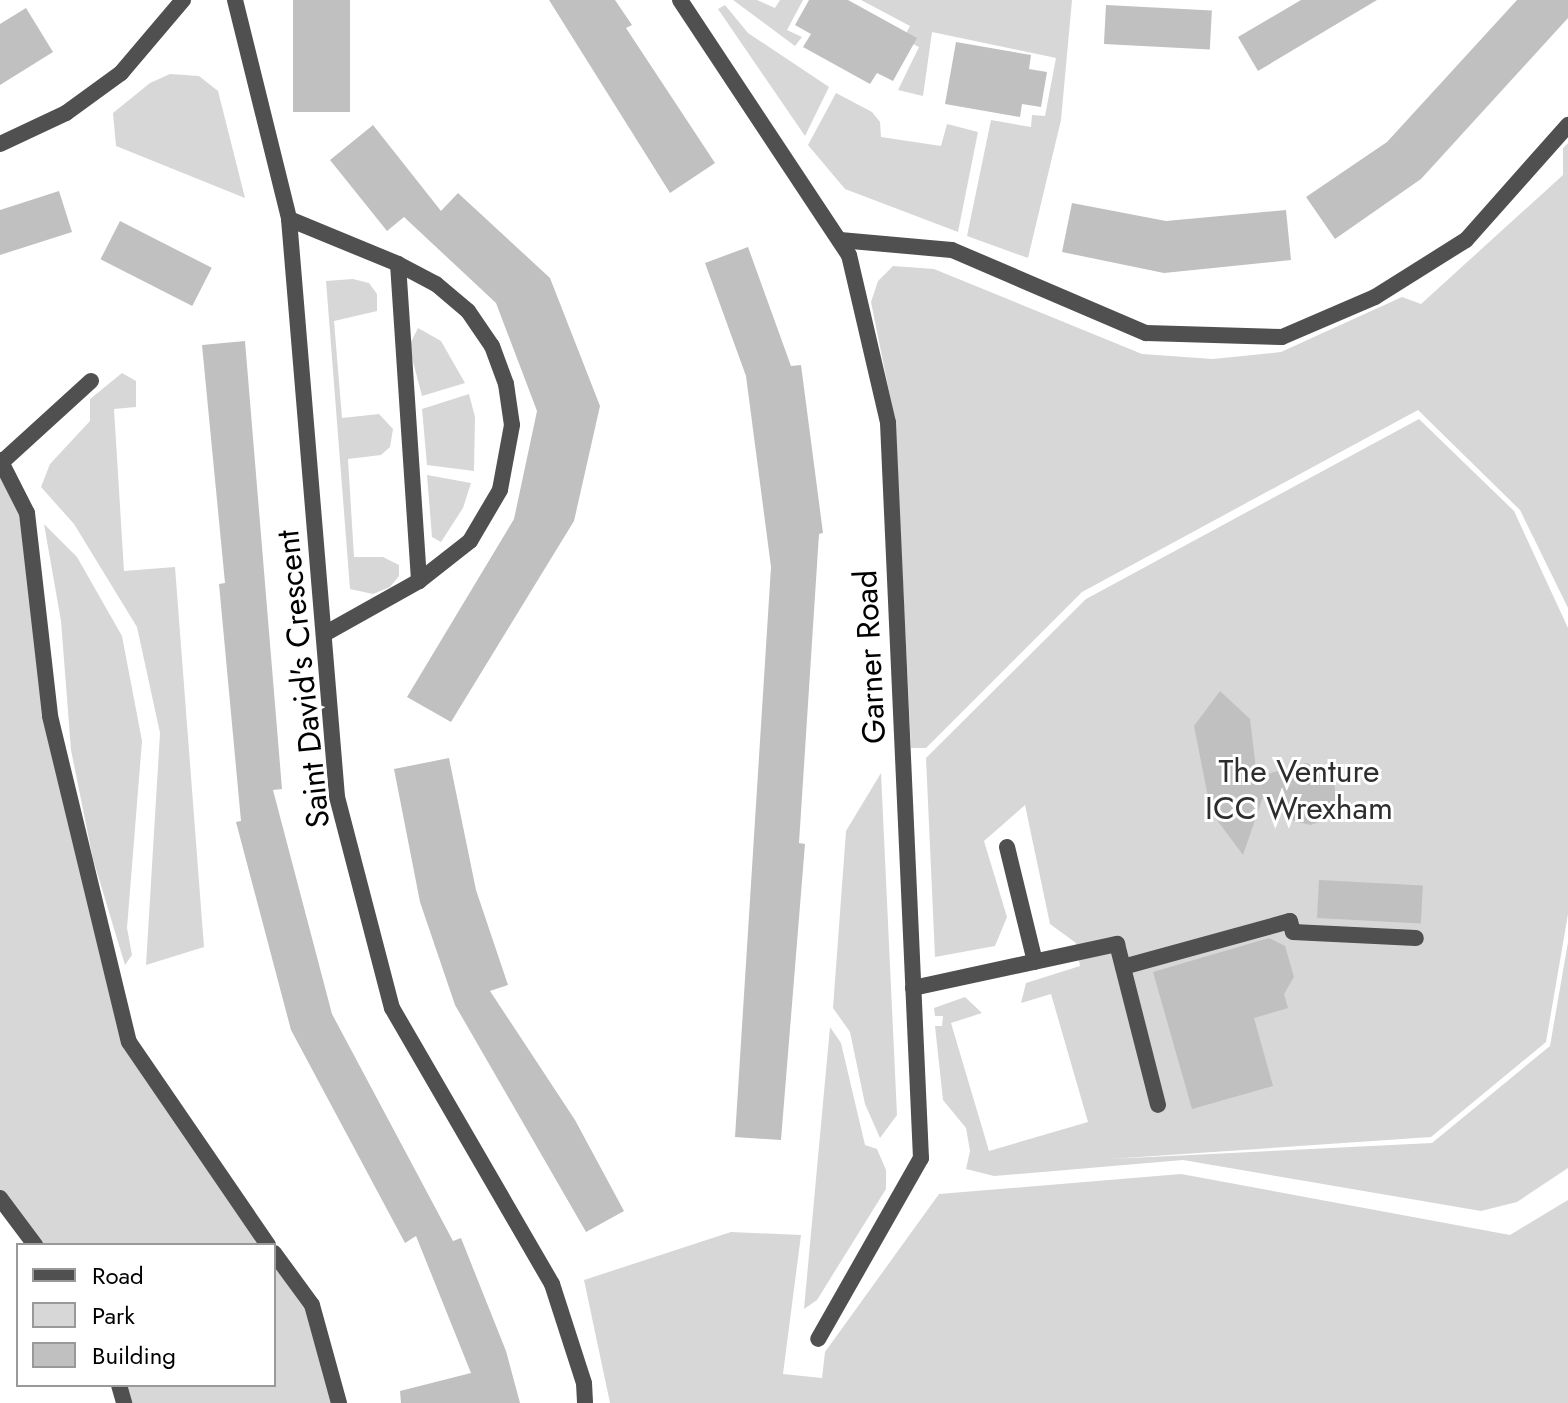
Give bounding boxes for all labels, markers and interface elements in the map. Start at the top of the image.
street label: Saint David's Crescent [268,528,338,830]
street label: Garner Road [846,569,894,745]
park label: The Venture ICC Wrexham [1205,753,1393,828]
legend [16,1243,276,1387]
text: Road [92,1258,144,1293]
text: Park [92,1298,135,1333]
text: Building [92,1338,176,1373]

